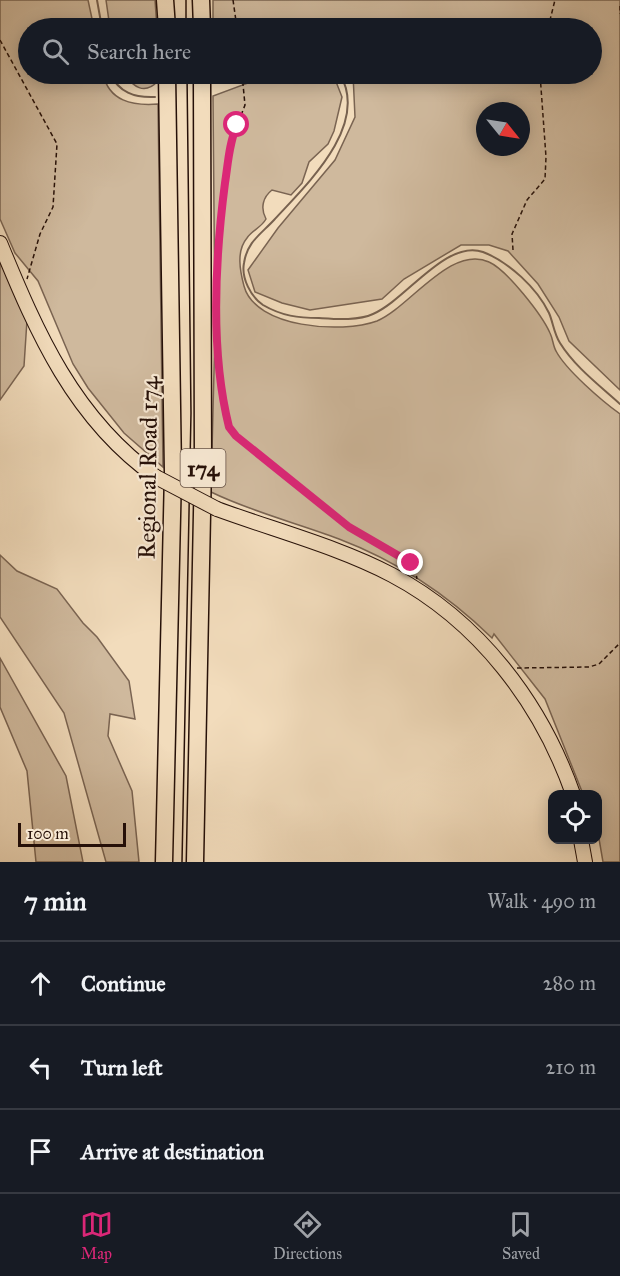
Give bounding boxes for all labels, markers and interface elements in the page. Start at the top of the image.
search box [18,18,602,84]
icon: search [39,35,72,68]
text: Search here [87,38,191,65]
north arrow [476,102,530,156]
route start [223,111,249,137]
street label: Regional Road 174 [131,376,165,560]
road number: 174 [180,449,226,487]
route end [397,549,423,575]
map controls [548,790,602,844]
button: locate [548,790,602,844]
scale bar [18,820,126,848]
text: 100 m [27,824,69,843]
text: 7 min [24,885,87,917]
text: Walk · 490 m [487,889,596,913]
icon: ahead [24,967,57,1000]
text: Continue [81,970,166,997]
text: 280 m [543,971,596,995]
icon: left [24,1051,57,1084]
text: Turn left [81,1054,163,1081]
text: 210 m [546,1055,596,1079]
icon: arrive [24,1135,57,1168]
text: Arrive at destination [81,1138,264,1165]
tab: Map [80,1208,113,1263]
tab: Directions [273,1208,342,1263]
tab: Saved [502,1208,540,1263]

